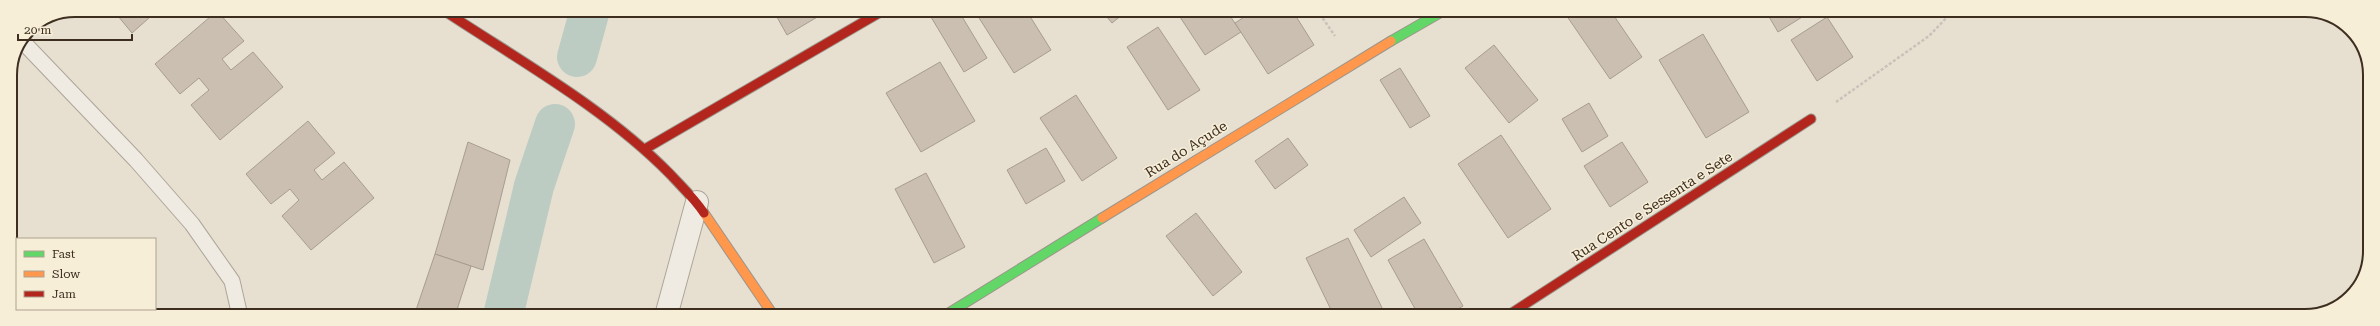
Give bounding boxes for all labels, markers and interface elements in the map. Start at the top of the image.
scale bar [18,16,132,42]
text: 20 m [24,23,51,37]
street label: Rua do Açude [1142,117,1230,181]
street label: Rua Cento e Sessenta e Sete [1569,148,1735,264]
legend [16,238,156,310]
text: Fast [52,247,76,261]
text: Slow [52,267,80,281]
text: Jam [52,287,76,301]

